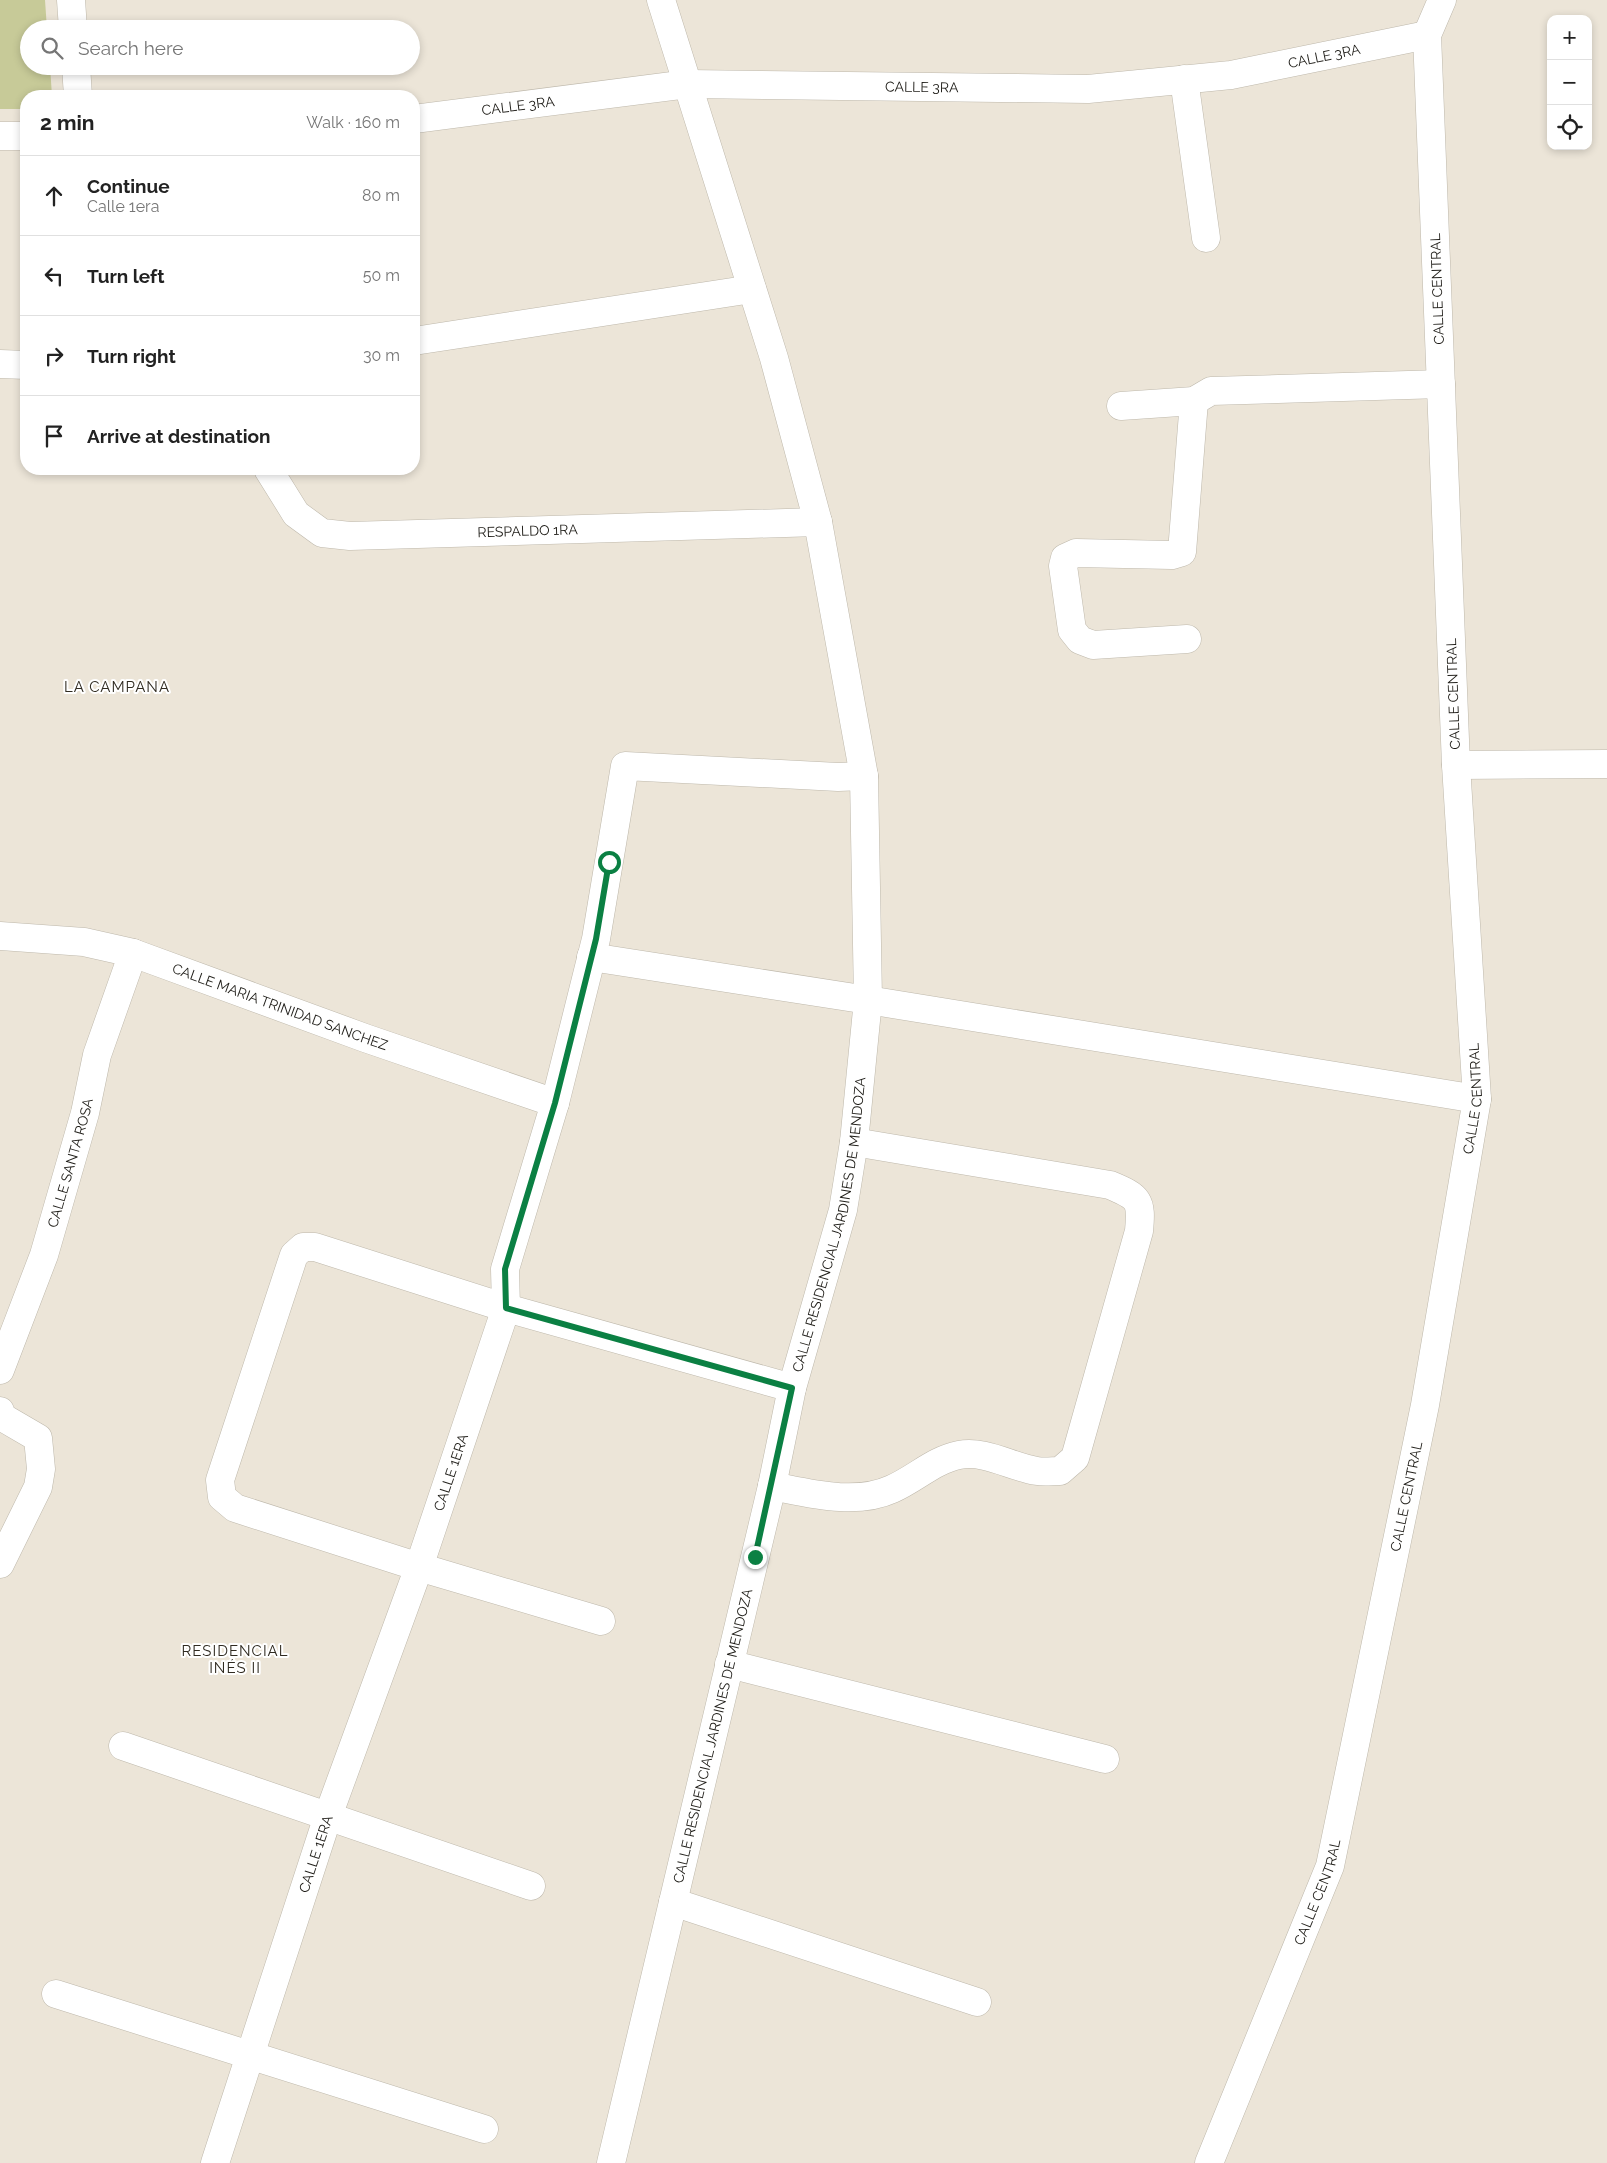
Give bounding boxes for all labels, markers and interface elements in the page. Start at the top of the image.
map controls [1547,15,1592,150]
button: + [1547,15,1592,60]
search box [20,20,420,75]
icon: search [38,34,66,62]
text: Search here [78,37,184,59]
street label: CALLE 3RA [1287,41,1362,71]
button: − [1547,60,1592,105]
street label: CALLE 3RA [885,78,959,95]
street label: CALLE 3RA [481,93,556,118]
button: locate [1547,105,1592,150]
text: 2 min [40,110,94,135]
text: Walk · 160 m [306,113,400,132]
text: Continue [87,175,170,197]
icon: ahead [40,182,68,210]
text: 80 m [362,186,400,205]
text: Calle 1era [87,197,159,216]
street label: CALLE CENTRAL [1427,233,1447,345]
icon: left [40,262,68,290]
text: Turn left [87,265,164,287]
text: 50 m [363,266,400,285]
icon: right [40,342,68,370]
text: Turn right [87,345,176,367]
text: 30 m [363,346,400,365]
icon: arrive [40,422,68,450]
text: Arrive at destination [87,425,271,447]
street label: RESPALDO 1RA [477,521,579,540]
street label: CALLE CENTRAL [1443,638,1463,750]
district label: LA CAMPANA [64,678,170,696]
route start [598,851,621,874]
street label: CALLE MARIA TRINIDAD SANCHEZ [170,960,390,1053]
street label: CALLE CENTRAL [1460,1043,1485,1155]
street label: CALLE RESIDENCIAL JARDINES DE MENDOZA [789,1076,868,1374]
street label: CALLE SANTA ROSA [44,1096,96,1229]
street label: CALLE 1ERA [430,1431,471,1513]
street label: CALLE CENTRAL [1387,1440,1425,1553]
route end [744,1546,767,1569]
street label: CALLE RESIDENCIAL JARDINES DE MENDOZA [670,1587,755,1885]
district label: RESIDENCIAL INÉS II [181,1642,289,1677]
street label: CALLE 1ERA [296,1813,336,1895]
street label: CALLE CENTRAL [1291,1838,1343,1947]

